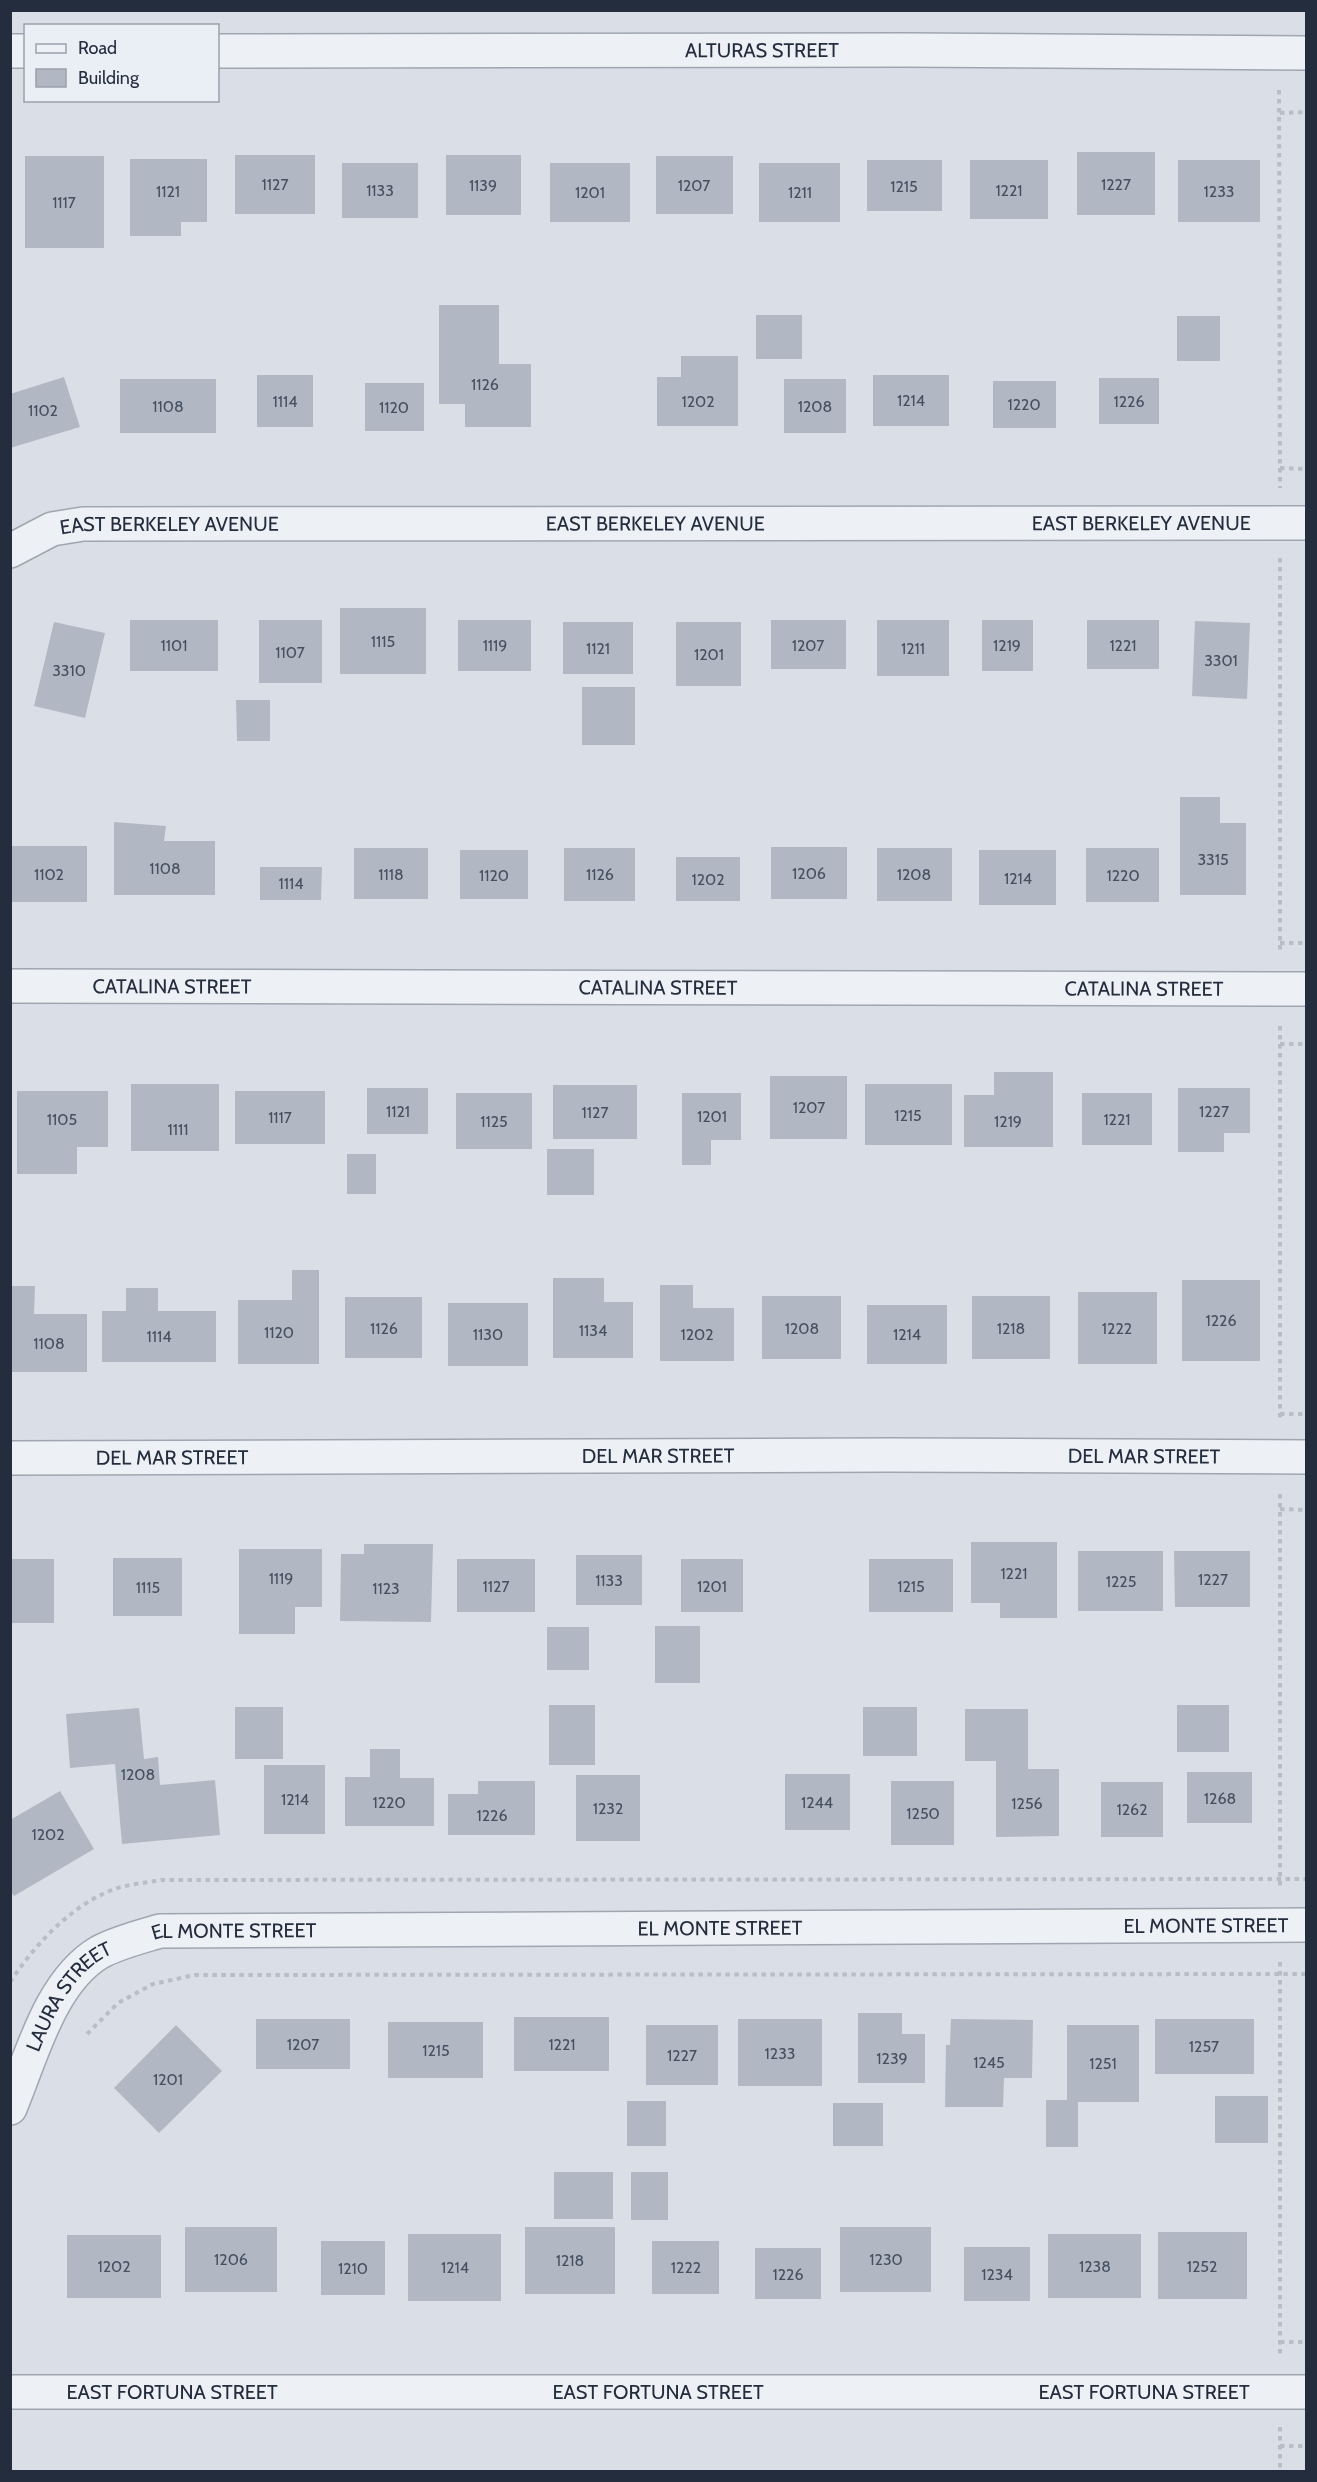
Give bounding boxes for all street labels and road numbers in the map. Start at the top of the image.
street label: ALTURAS STREET [685,38,839,62]
street label: EAST BERKELEY AVENUE [546,511,765,536]
street label: EAST BERKELEY AVENUE [1032,511,1251,535]
street label: EAST BERKELEY AVENUE [58,512,279,540]
street label: CATALINA STREET [93,974,252,999]
street label: CATALINA STREET [579,975,738,1000]
street label: CATALINA STREET [1065,976,1224,1001]
street label: DEL MAR STREET [582,1444,735,1468]
street label: DEL MAR STREET [1068,1444,1221,1469]
street label: DEL MAR STREET [96,1445,249,1470]
street label: EL MONTE STREET [1123,1913,1289,1938]
street label: EL MONTE STREET [637,1916,803,1941]
street label: EL MONTE STREET [148,1918,317,1945]
street label: LAURA STREET [21,1936,115,2055]
street label: EAST FORTUNA STREET [66,2380,278,2404]
street label: EAST FORTUNA STREET [552,2380,764,2404]
street label: EAST FORTUNA STREET [1038,2380,1250,2404]

